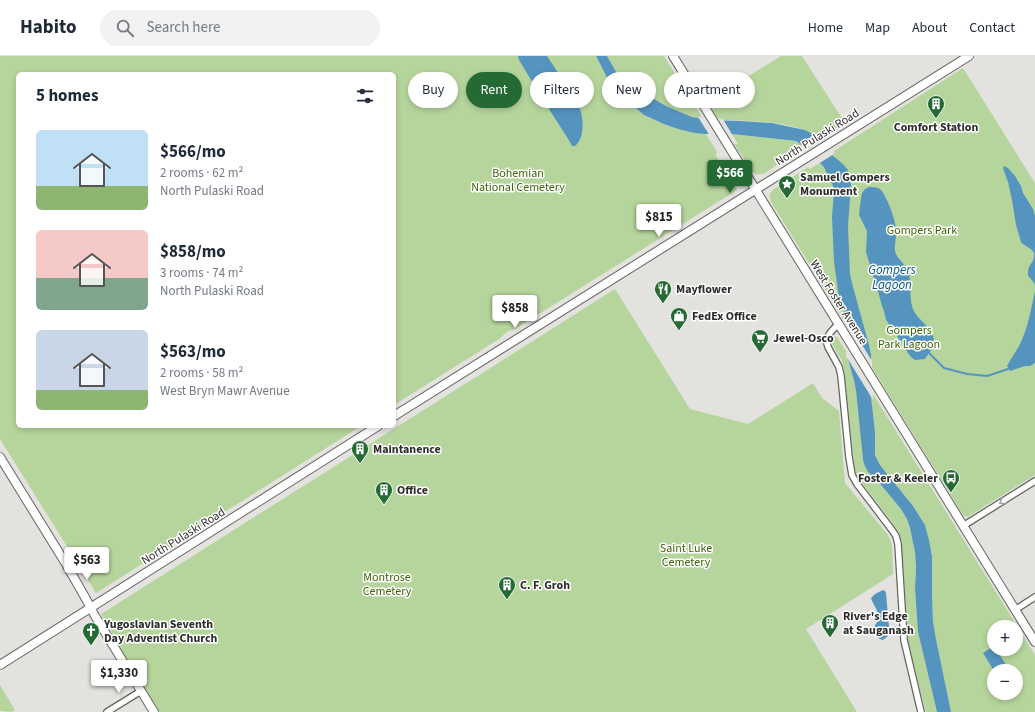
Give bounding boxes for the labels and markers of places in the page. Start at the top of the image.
building icon: Comfort Station [926,94,946,119]
place label: Comfort Station [894,119,978,136]
pin: $566 [706,160,754,194]
place label: Samuel Gompers Monument [800,169,890,200]
place icon: Samuel Gompers Monument [777,174,797,199]
pin: $815 [635,204,683,238]
restaurant icon: Mayflower [653,279,673,304]
place label: Mayflower [676,281,732,298]
pin: $858 [491,295,539,329]
shop icon: FedEx Office [669,306,689,331]
place label: FedEx Office [692,308,757,325]
supermarket icon: Jewel-Osco [750,328,770,353]
place label: Jewel-Osco [773,330,834,347]
building icon: Maintanence [350,439,370,464]
place label: Maintanence [373,441,441,458]
bus stop icon: Foster & Keeler [941,468,961,493]
place label: Foster & Keeler [858,470,938,487]
building icon: Office [374,480,394,505]
place label: Office [397,482,428,499]
pin: $563 [63,547,111,581]
building icon: C. F. Groh [497,575,517,600]
place label: C. F. Groh [520,577,570,594]
place label: River's Edge at Sauganash [843,608,914,639]
building icon: River's Edge at Sauganash [820,613,840,638]
place label: Yugoslavian Seventh Day Adventist Church [103,616,218,647]
church icon: Yugoslavian Seventh Day Adventist Church [81,621,101,646]
pin: $1,330 [86,660,152,694]

